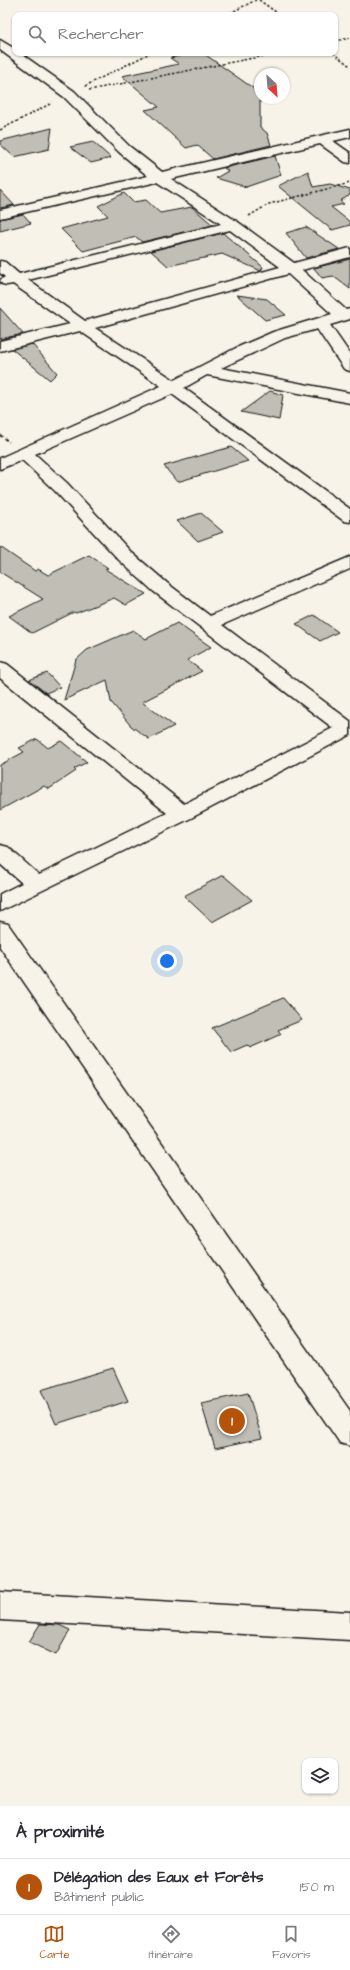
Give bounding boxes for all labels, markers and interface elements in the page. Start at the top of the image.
search box [12,12,338,56]
icon: search [26,23,48,45]
text: Rechercher [58,24,143,45]
north arrow [254,68,290,104]
your location [157,951,177,971]
pin: 1 [219,1406,245,1436]
map controls [302,1758,338,1794]
button: layers [302,1758,338,1794]
text: À proximité [16,1820,105,1844]
text: Délégation des Eaux et Forêts [54,1867,264,1888]
text: 1 [28,1878,30,1896]
text: 150 m [300,1878,334,1896]
text: Bâtiment public [54,1888,145,1906]
tab: Carte [40,1923,69,1962]
tab: Itinéraire [148,1923,193,1962]
tab: Favoris [272,1923,310,1962]

